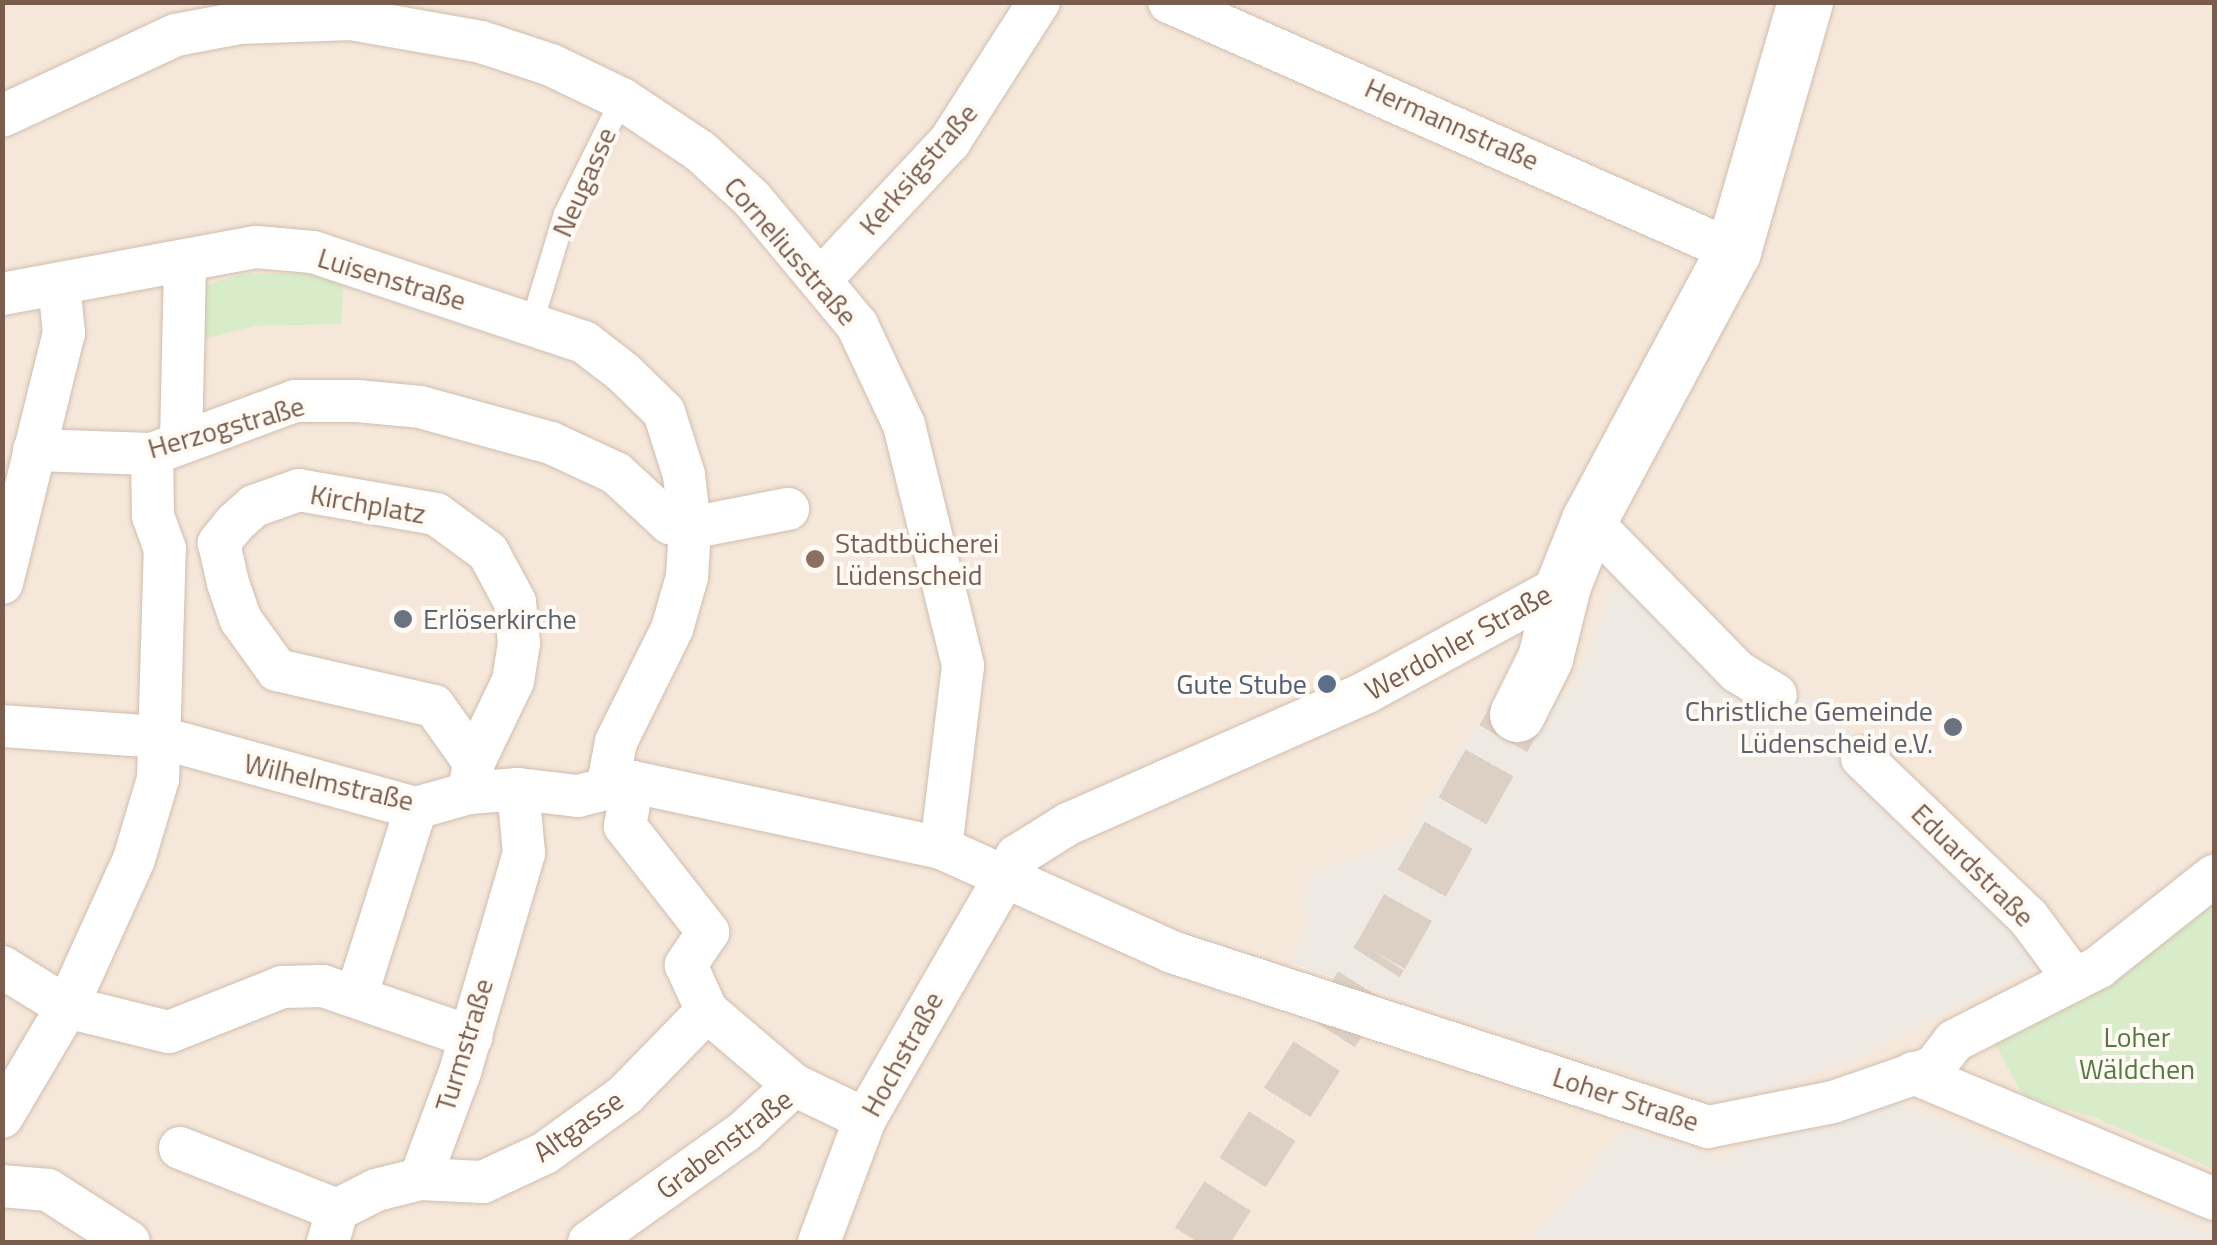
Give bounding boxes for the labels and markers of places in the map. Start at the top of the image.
place label: Stadtbücherei Lüdenscheid [835,526,999,592]
marker: Stadtbücherei Lüdenscheid [804,548,826,570]
place label: Erlöserkirche [423,602,577,636]
marker: Erlöserkirche [392,608,414,630]
place label: Gute Stube [1176,667,1307,701]
marker: Gute Stube [1316,673,1338,695]
place label: Christliche Gemeinde Lüdenscheid e.V. [1685,694,1933,760]
marker: Christliche Gemeinde Lüdenscheid e.V. [1942,716,1964,738]

